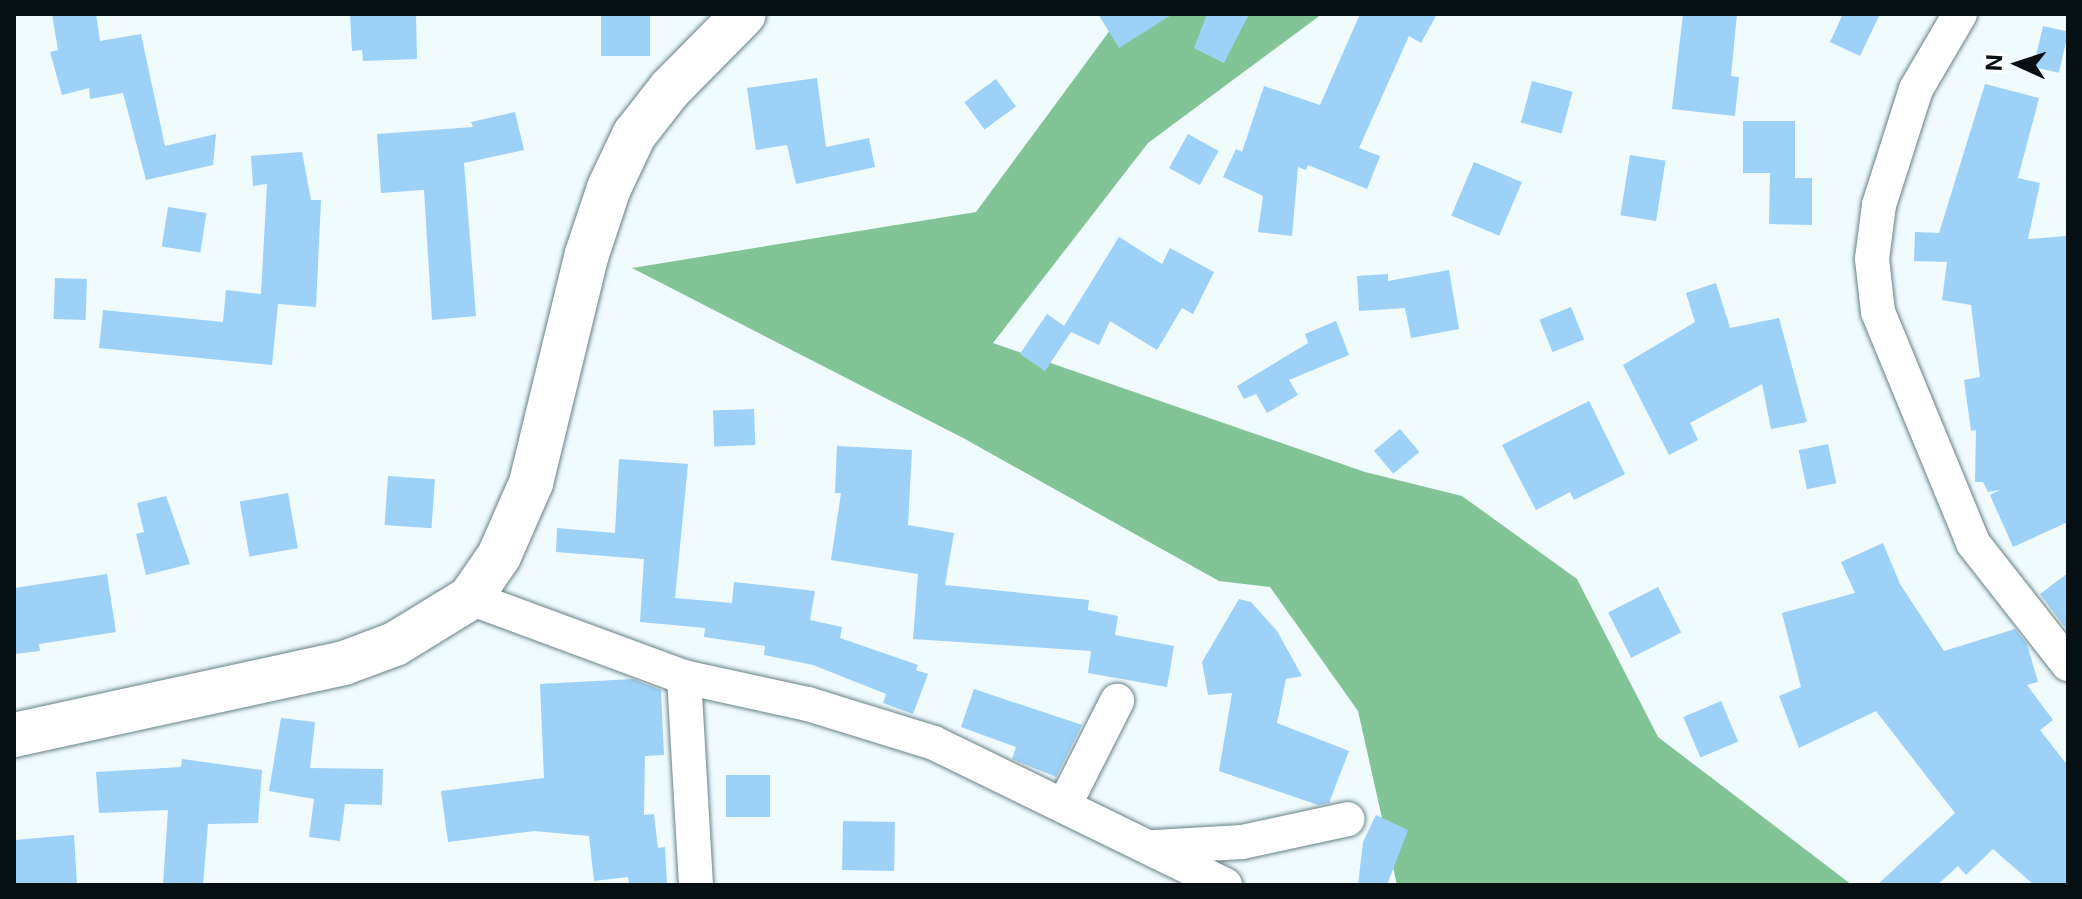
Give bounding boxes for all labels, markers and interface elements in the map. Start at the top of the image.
north arrow [1978,24,2058,104]
text: N [1981,54,2007,72]

